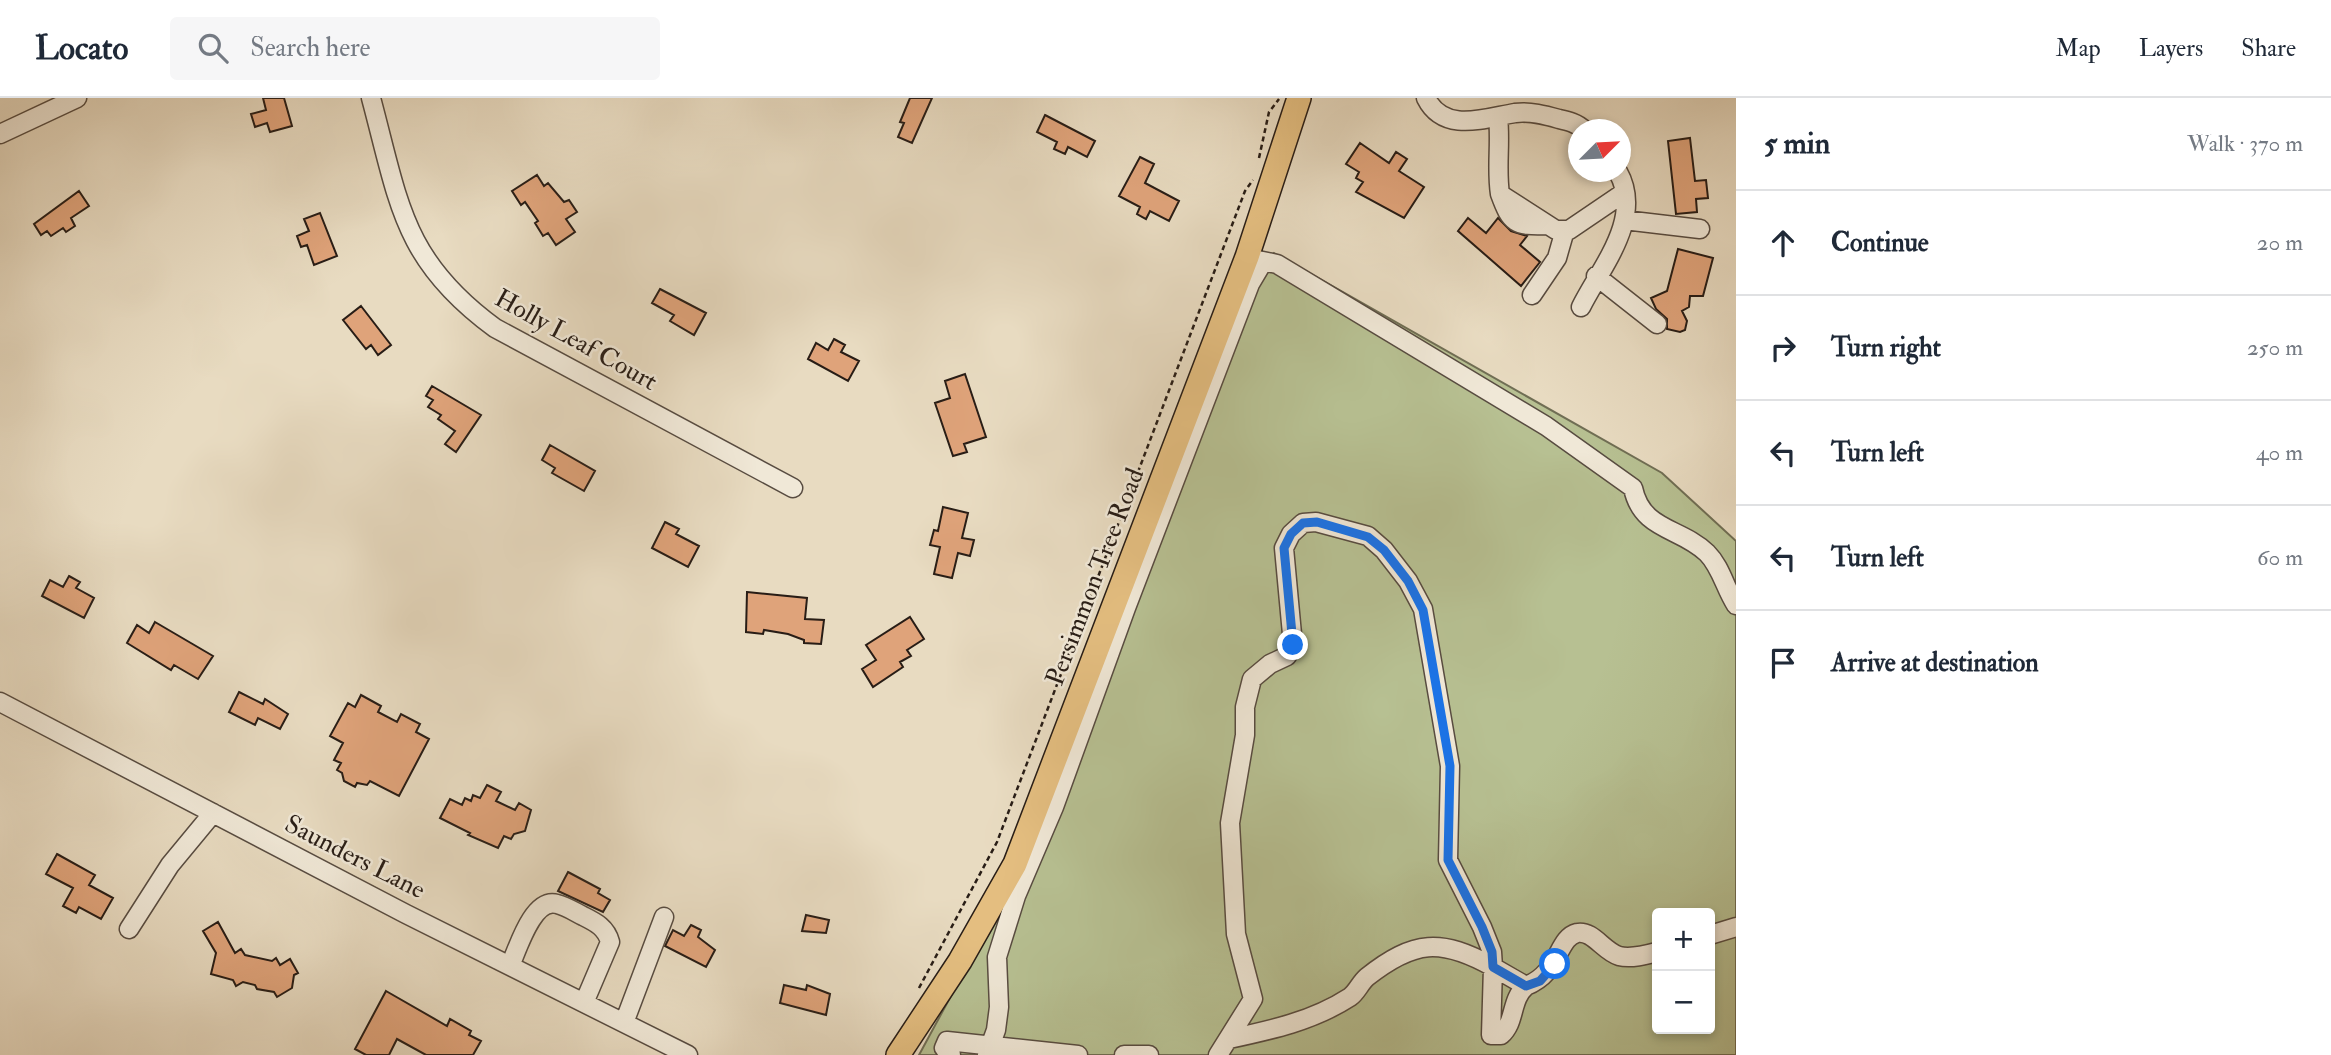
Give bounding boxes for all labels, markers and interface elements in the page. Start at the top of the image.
search box [170,17,660,80]
text: Locato [35,28,128,69]
icon: search [194,29,232,67]
text: Search here [250,32,370,64]
text: Map [2056,33,2101,64]
text: Layers [2139,33,2203,64]
text: Share [2241,33,2296,64]
north arrow [1568,119,1631,182]
text: 5 min [1764,125,1830,162]
text: Walk · 370 m [2187,129,2303,158]
icon: ahead [1764,224,1802,262]
text: Continue [1831,227,1929,259]
text: 20 m [2257,228,2303,257]
street label: Holly Leaf Court [489,282,663,398]
icon: right [1764,329,1802,367]
text: Turn right [1831,332,1941,364]
text: 250 m [2247,333,2303,362]
icon: left [1764,434,1802,472]
text: Turn left [1831,437,1924,469]
text: 40 m [2256,438,2303,467]
street label: Persimmon Tree Road [1039,464,1151,690]
icon: left [1764,539,1802,577]
text: Turn left [1831,542,1924,574]
text: 60 m [2257,543,2303,572]
route end [1277,629,1308,660]
icon: arrive [1764,644,1802,682]
text: Arrive at destination [1831,647,2039,679]
street label: Saunders Lane [279,808,431,906]
map controls [1652,908,1715,1034]
button: + [1652,908,1715,971]
route start [1539,948,1570,979]
button: − [1652,971,1715,1034]

